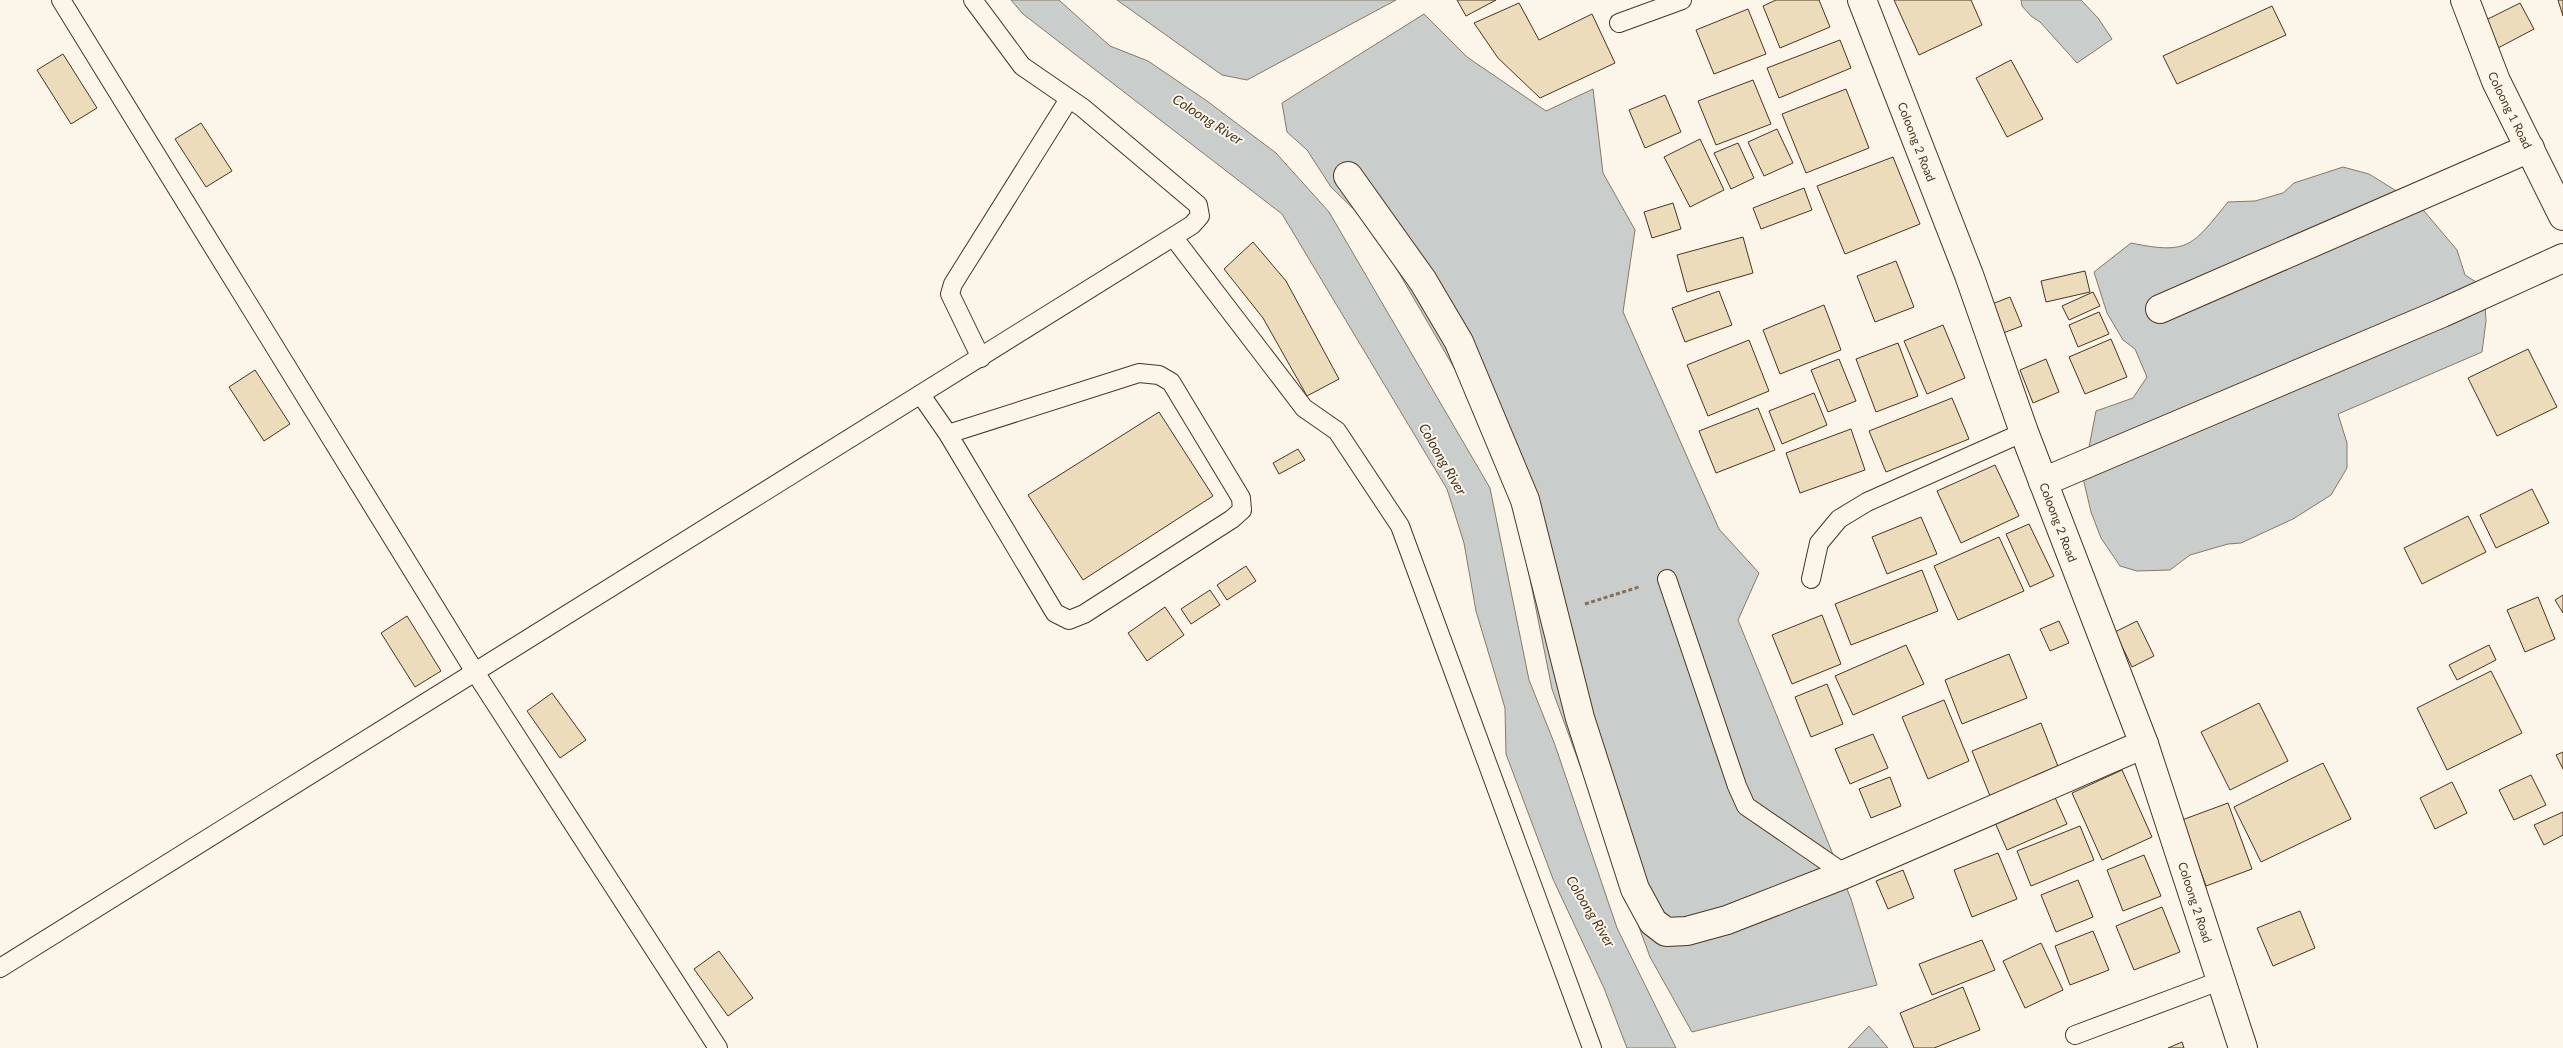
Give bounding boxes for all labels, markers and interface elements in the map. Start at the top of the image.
street label: Coloong 1 Road [2486,69,2536,151]
water label: Coloong River [1170,90,1246,148]
street label: Coloong 2 Road [1895,100,1939,183]
water label: Coloong River [1416,420,1471,498]
street label: Coloong 2 Road [2037,480,2081,564]
street label: Coloong 2 Road [2175,860,2216,944]
water label: Coloong River [1563,872,1619,950]

